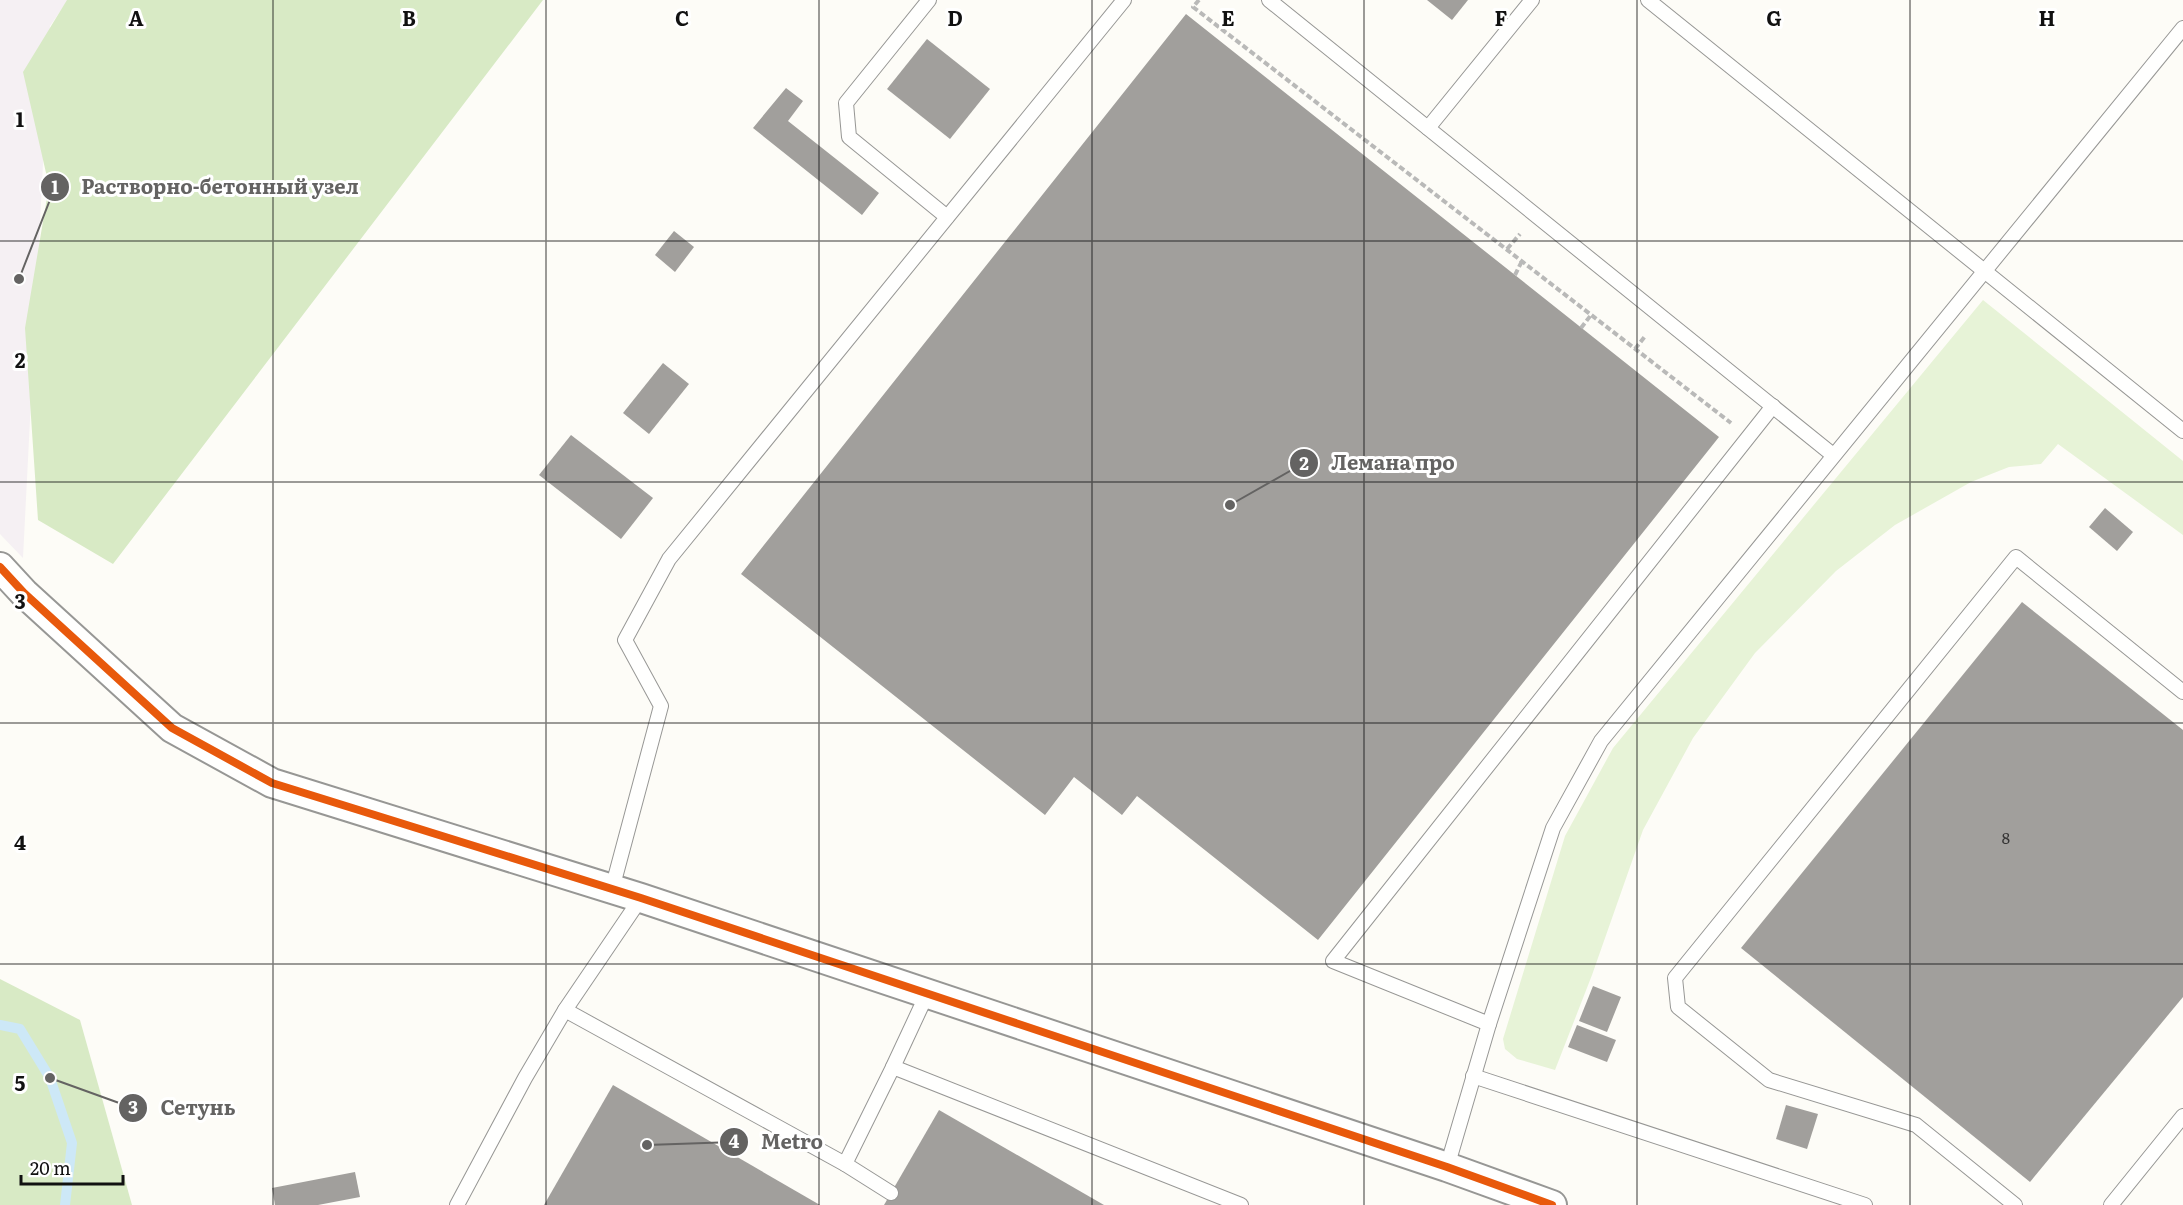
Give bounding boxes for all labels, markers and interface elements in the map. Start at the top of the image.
text: A [128,2,144,32]
text: B [402,2,416,32]
text: C [675,2,689,32]
text: D [947,2,963,32]
text: E [1221,2,1235,32]
text: F [1495,2,1508,32]
text: G [1766,2,1782,32]
text: H [2039,2,2055,32]
text: 1 [16,103,24,133]
callout: Растворно-бетонный узел [40,168,371,206]
text: Растворно-бетонный узел [81,170,359,200]
text: 1 [51,173,59,200]
text: 2 [15,344,26,374]
callout: Лемана про [1289,444,1467,482]
text: Лемана про [1331,446,1455,476]
text: 2 [1299,449,1309,476]
text: 3 [14,585,26,615]
text: 4 [14,826,26,856]
house number: 8 [2002,826,2010,849]
text: 5 [15,1067,26,1097]
callout: Сетунь [118,1089,247,1127]
text: Сетунь [160,1091,236,1121]
text: 3 [128,1093,138,1120]
callout: Metro [719,1123,835,1161]
text: Metro [761,1125,823,1155]
text: 4 [729,1127,740,1154]
scale bar [21,1148,123,1186]
text: 20 m [30,1154,71,1181]

